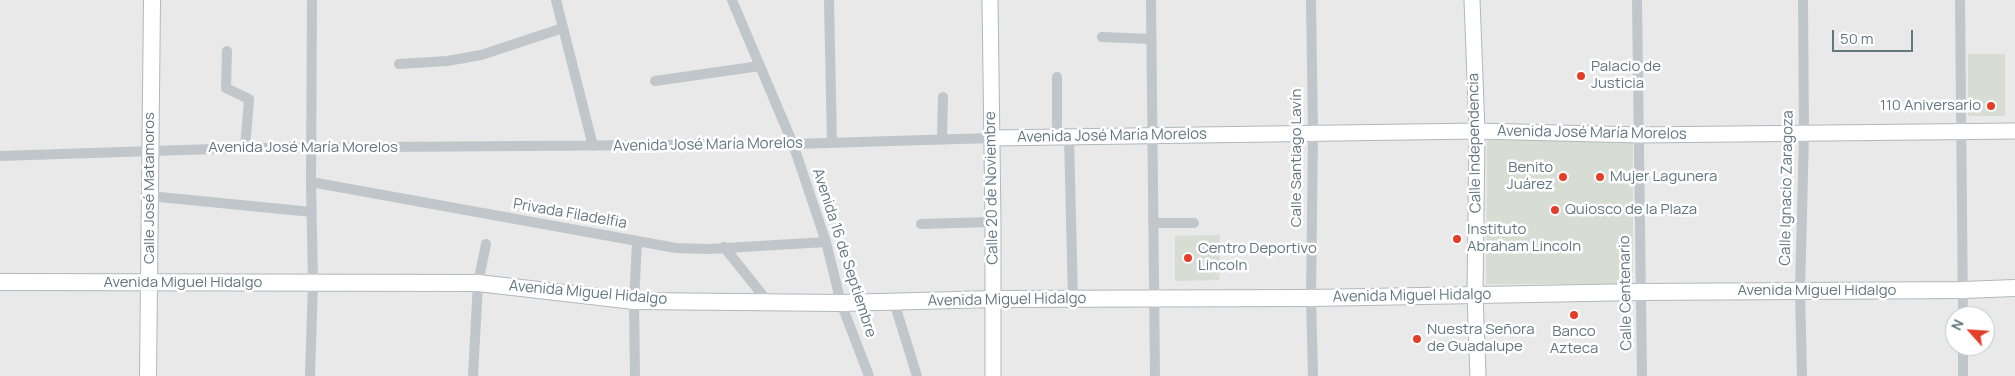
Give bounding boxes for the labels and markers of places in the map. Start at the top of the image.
place label: Palacio de Justicia [1591,58,1661,93]
marker: Palacio de Justicia [1575,70,1587,82]
place label: 110 Aniversario [1880,97,1981,115]
marker: 110 Aniversario [1985,100,1997,112]
place label: Benito Juárez [1507,159,1553,194]
place label: Mujer Lagunera [1610,168,1717,186]
marker: Benito Juárez [1557,171,1569,183]
marker: Mujer Lagunera [1594,171,1606,183]
place label: Quiosco de la Plaza [1565,201,1697,219]
marker: Quiosco de la Plaza [1549,204,1561,216]
place label: Instituto Abraham Lincoln [1467,221,1581,256]
marker: Instituto Abraham Lincoln [1451,233,1463,245]
place label: Centro Deportivo Lincoln [1198,240,1317,275]
marker: Centro Deportivo Lincoln [1182,252,1194,264]
marker: Banco Azteca [1568,309,1580,321]
place label: Nuestra Señora de Guadalupe [1427,321,1535,356]
place label: Banco Azteca [1550,323,1598,358]
marker: Nuestra Señora de Guadalupe [1411,333,1423,345]

